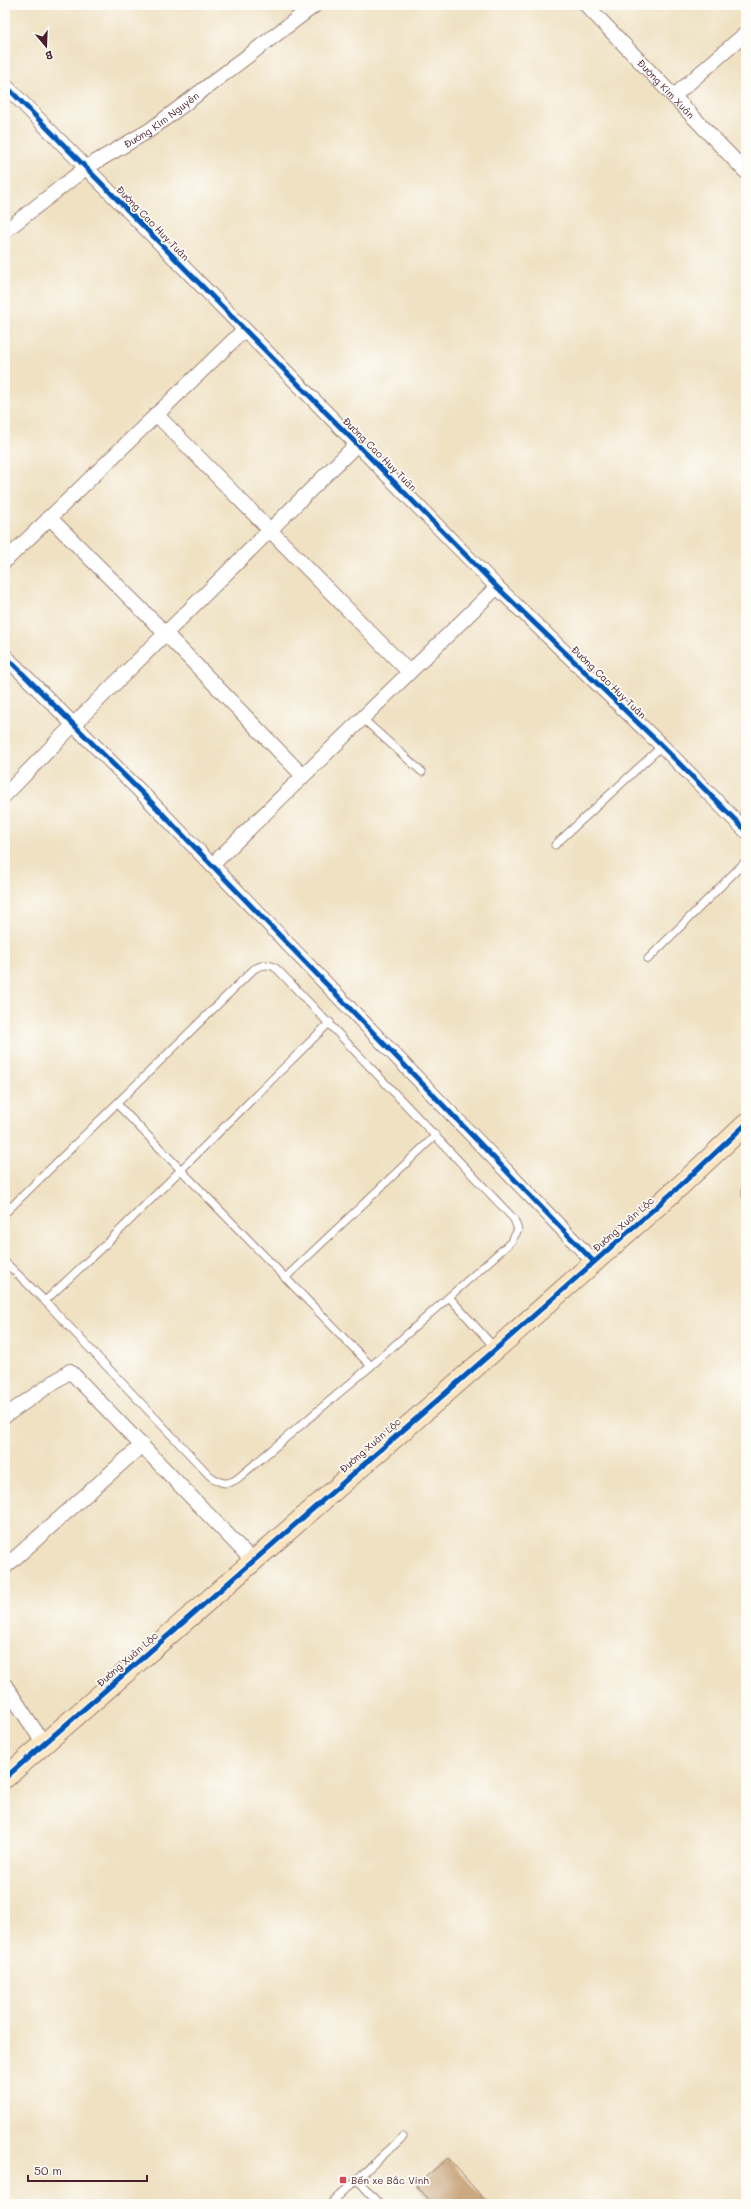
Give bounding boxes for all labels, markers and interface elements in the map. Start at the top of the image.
north arrow [26,26,66,66]
text: B [43,48,55,64]
street label: Đường Kim Xuân [634,56,698,122]
street label: Đường Kim Nguyên [121,88,202,151]
street label: Đường Cao Huy Tuân [113,182,193,264]
street label: Đường Cao Huy Tuân [340,414,420,494]
street label: Đường Cao Huy Tuân [568,642,650,722]
street label: Đường Xuân Lộc [589,1193,657,1255]
street label: Đường Xuân Lộc [336,1414,404,1476]
street label: Đường Xuân Lộc [93,1628,161,1690]
scale bar [28,2157,147,2183]
text: 50 m [34,2162,62,2178]
place label: Bến xe Bắc Vinh [351,2173,429,2187]
marker: Bến xe Bắc Vinh [338,2175,348,2185]

